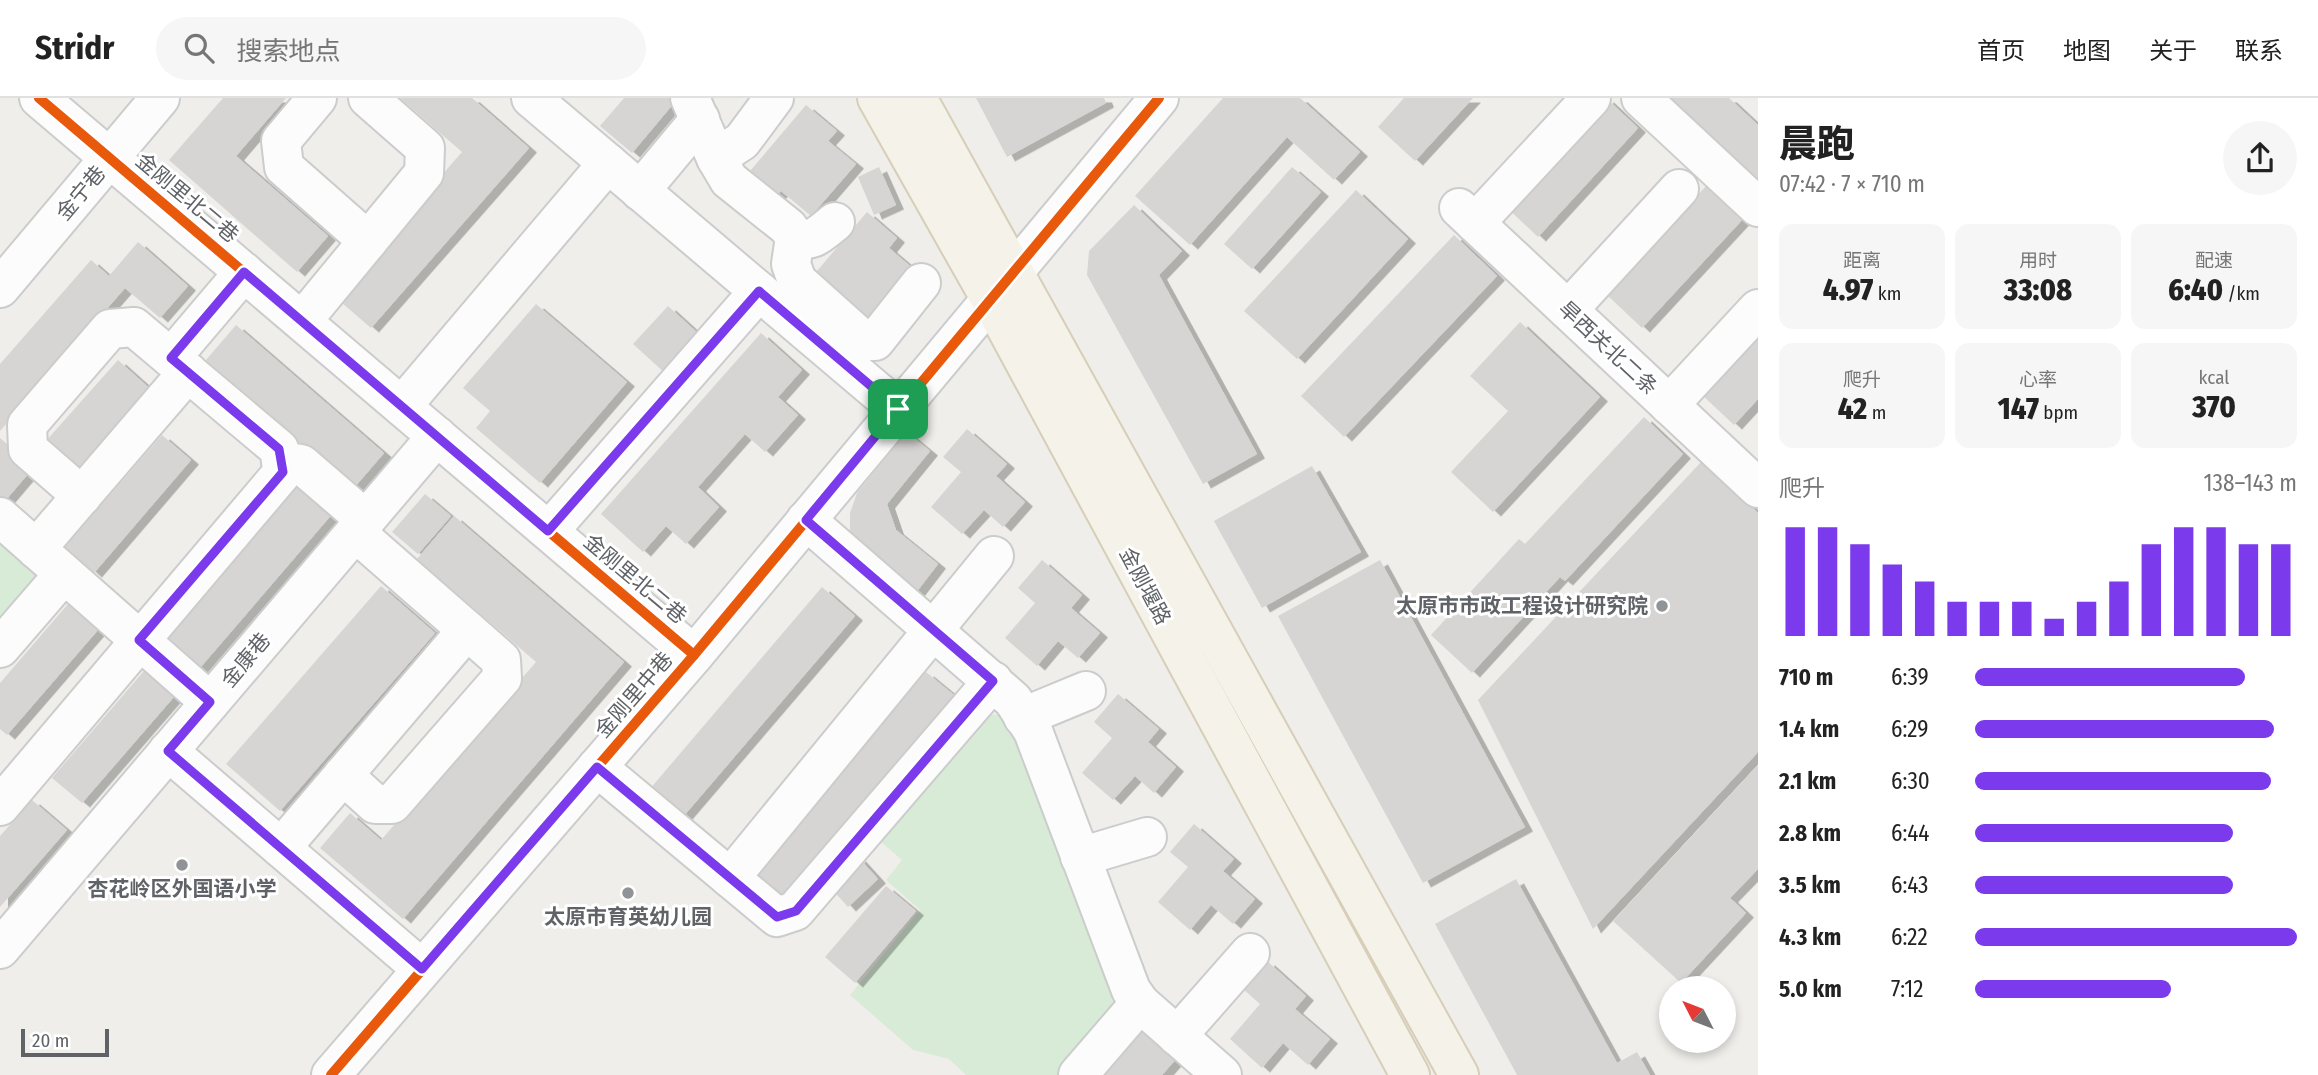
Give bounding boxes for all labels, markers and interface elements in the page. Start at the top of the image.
search box [156,17,646,80]
text: Stridr [35,28,114,68]
icon: search [180,29,218,67]
text: 搜索地点 [236,36,340,67]
text: 首页 [1977,37,2025,65]
text: 地图 [2063,37,2111,65]
text: 关于 [2149,37,2197,65]
text: 联系 [2235,37,2283,65]
text: 晨跑 [1779,121,1855,167]
button: share [2223,121,2297,195]
street label: 金刚里北二巷 [130,148,244,248]
street label: 金宁巷 [51,161,111,225]
text: 07:42 · 7 × 710 m [1779,170,1925,198]
text: 距离 [1843,249,1881,272]
text: 用时 [2019,249,2057,272]
text: 配速 [2195,249,2233,272]
text: 4.97 [1823,272,1873,308]
text: 33:08 [2004,272,2072,308]
text: 6:40 [2168,272,2223,308]
text: km [1873,282,1901,305]
text: /km [2223,282,2260,305]
street label: 旱西关北二条 [1553,296,1663,400]
text: kcal [2199,366,2229,389]
text: 爬升 [1843,368,1881,391]
text: 心率 [2019,368,2057,391]
pin [868,379,928,439]
text: 370 [2192,389,2236,425]
icon: arrive [879,390,917,428]
text: 42 [1838,391,1867,427]
text: 147 [1998,391,2039,427]
text: m [1867,401,1886,424]
text: bpm [2039,401,2078,424]
text: 138–143 m [2204,469,2297,497]
text: 爬升 [1779,474,1825,502]
street label: 金刚里北二巷 [578,529,692,629]
street label: 金刚堰路 [1114,543,1176,629]
place label: 太原市市政工程设计研究院 [1396,593,1648,619]
marker: 太原市市政工程设计研究院 [1654,598,1670,614]
street label: 金康巷 [216,628,276,692]
street label: 金刚里中巷 [590,647,678,743]
text: 710 m [1779,663,1833,691]
text: 6:39 [1891,663,1929,691]
text: 1.4 km [1779,715,1839,743]
text: 6:29 [1891,715,1928,743]
text: 2.1 km [1779,767,1836,795]
text: 6:30 [1891,767,1930,795]
text: 2.8 km [1779,819,1841,847]
text: 6:44 [1891,819,1929,847]
marker: 杏花岭区外国语小学 [174,857,190,873]
text: 3.5 km [1779,871,1841,899]
text: 6:43 [1891,871,1928,899]
place label: 杏花岭区外国语小学 [88,876,277,902]
marker: 太原市育英幼儿园 [620,885,636,901]
place label: 太原市育英幼儿园 [544,904,712,930]
text: 4.3 km [1779,923,1841,951]
text: 6:22 [1891,923,1928,951]
text: 5.0 km [1779,975,1842,1003]
text: 7:12 [1891,975,1923,1003]
north arrow [1659,976,1736,1054]
map controls [1659,976,1736,1053]
scale bar [21,1026,108,1058]
text: 20 m [32,1029,69,1052]

